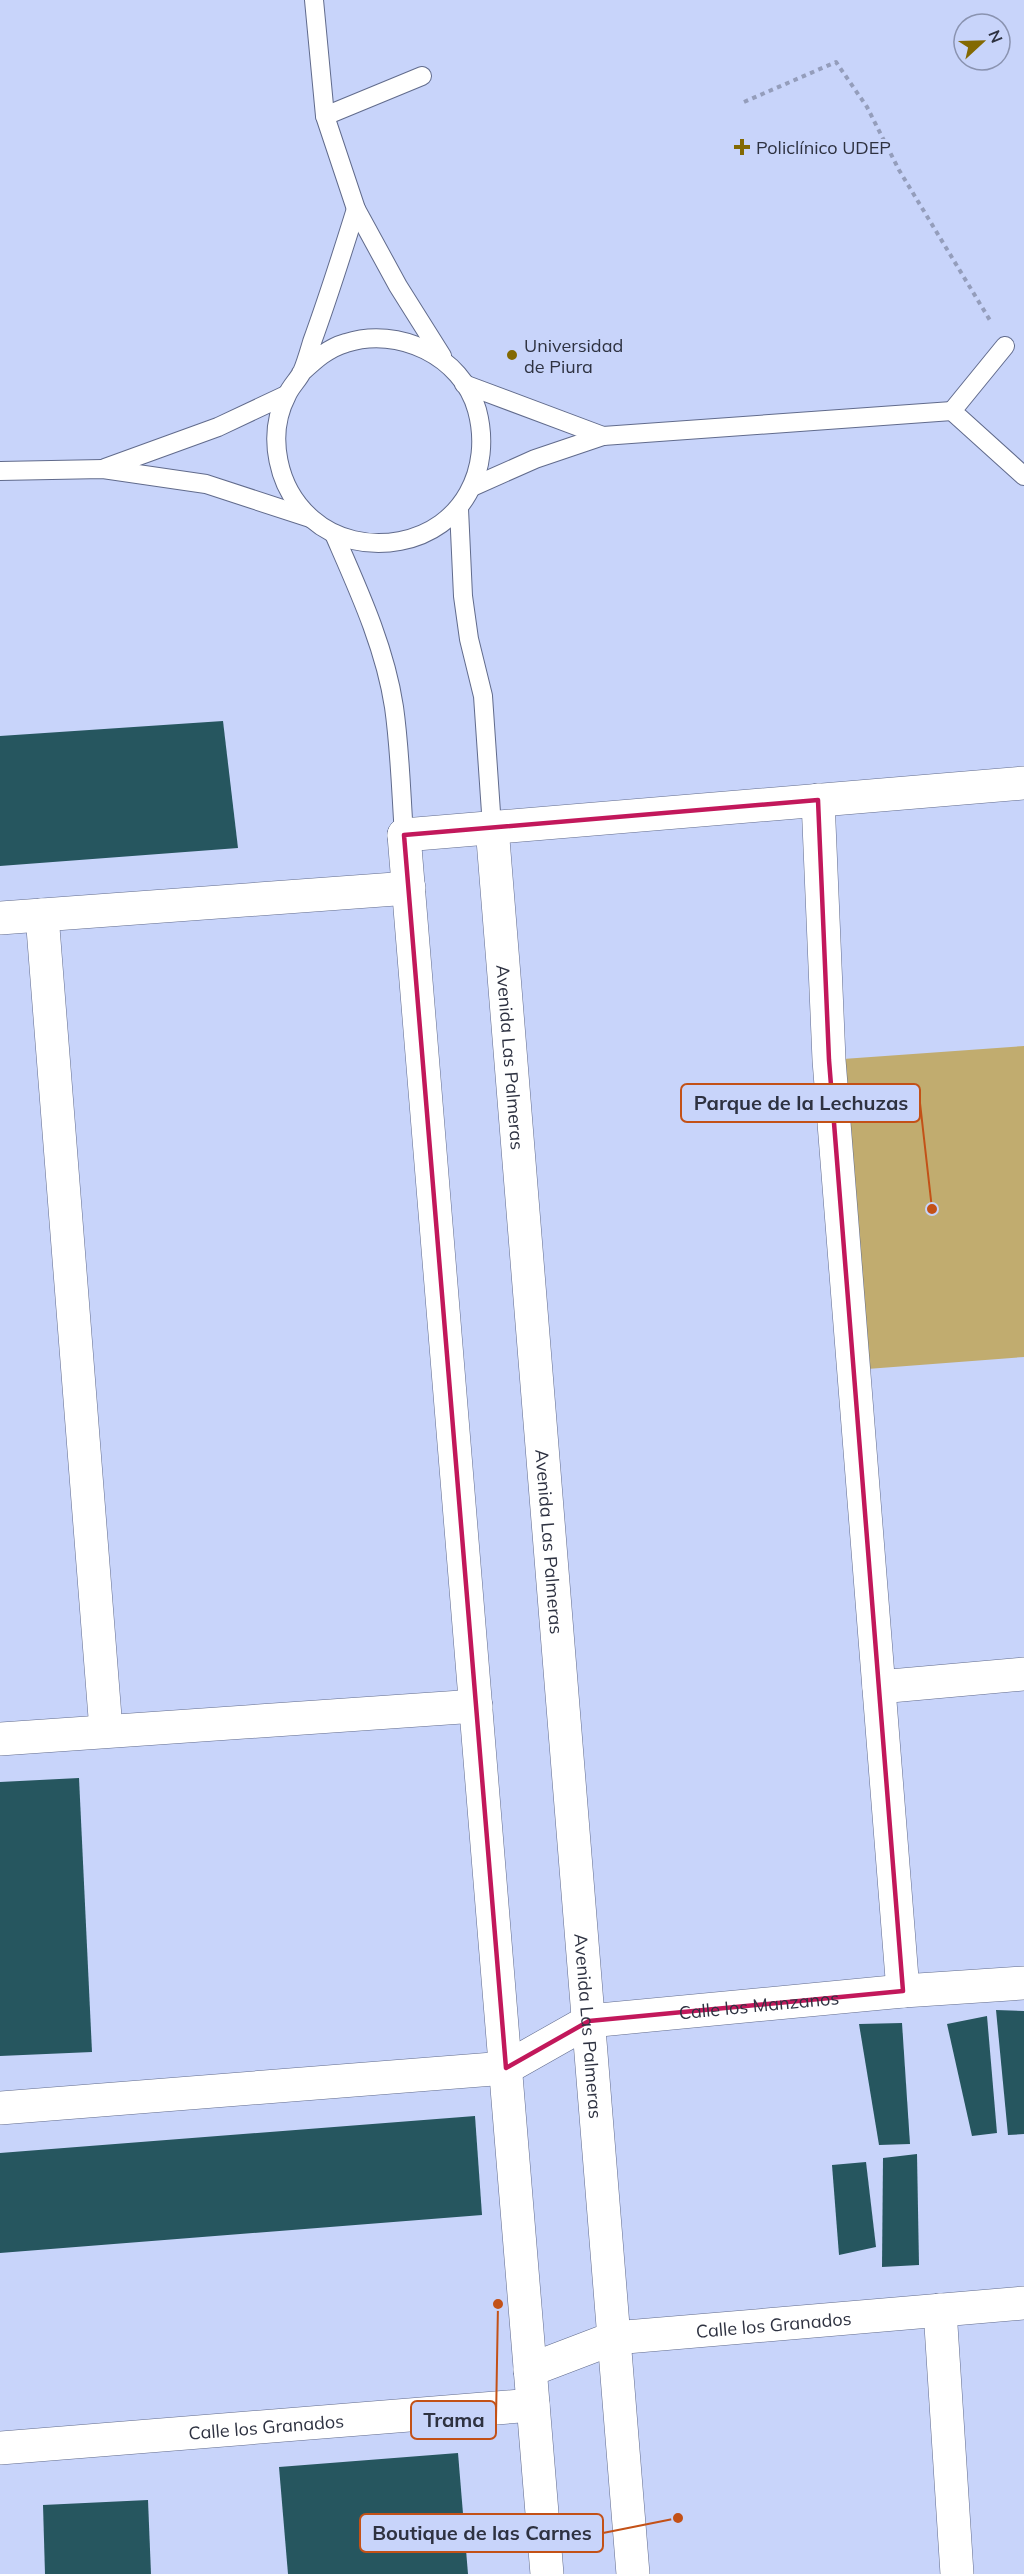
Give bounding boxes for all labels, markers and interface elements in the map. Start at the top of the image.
north arrow [952,12,1012,72]
text: N [984,27,1007,46]
place label: Policlínico UDEP [756,136,891,159]
marker: Policlínico UDEP [733,138,751,156]
place label: Universidad de Piura [524,334,623,378]
marker: Universidad de Piura [505,348,519,362]
street label: Avenida Las Palmeras [492,964,530,1151]
callout: Parque de la Lechuzas [681,1084,920,1122]
text: Parque de la Lechuzas [694,1090,908,1115]
street label: Avenida Las Palmeras [531,1448,569,1635]
street label: Avenida Las Palmeras [570,1933,608,2120]
street label: Calle los Manzanos [678,1986,840,2024]
street label: Calle los Granados [695,2306,852,2342]
callout: Trama [411,2401,496,2439]
text: Trama [423,2407,485,2432]
street label: Calle los Granados [187,2409,345,2444]
callout: Boutique de las Carnes [360,2514,603,2552]
text: Boutique de las Carnes [372,2520,592,2545]

